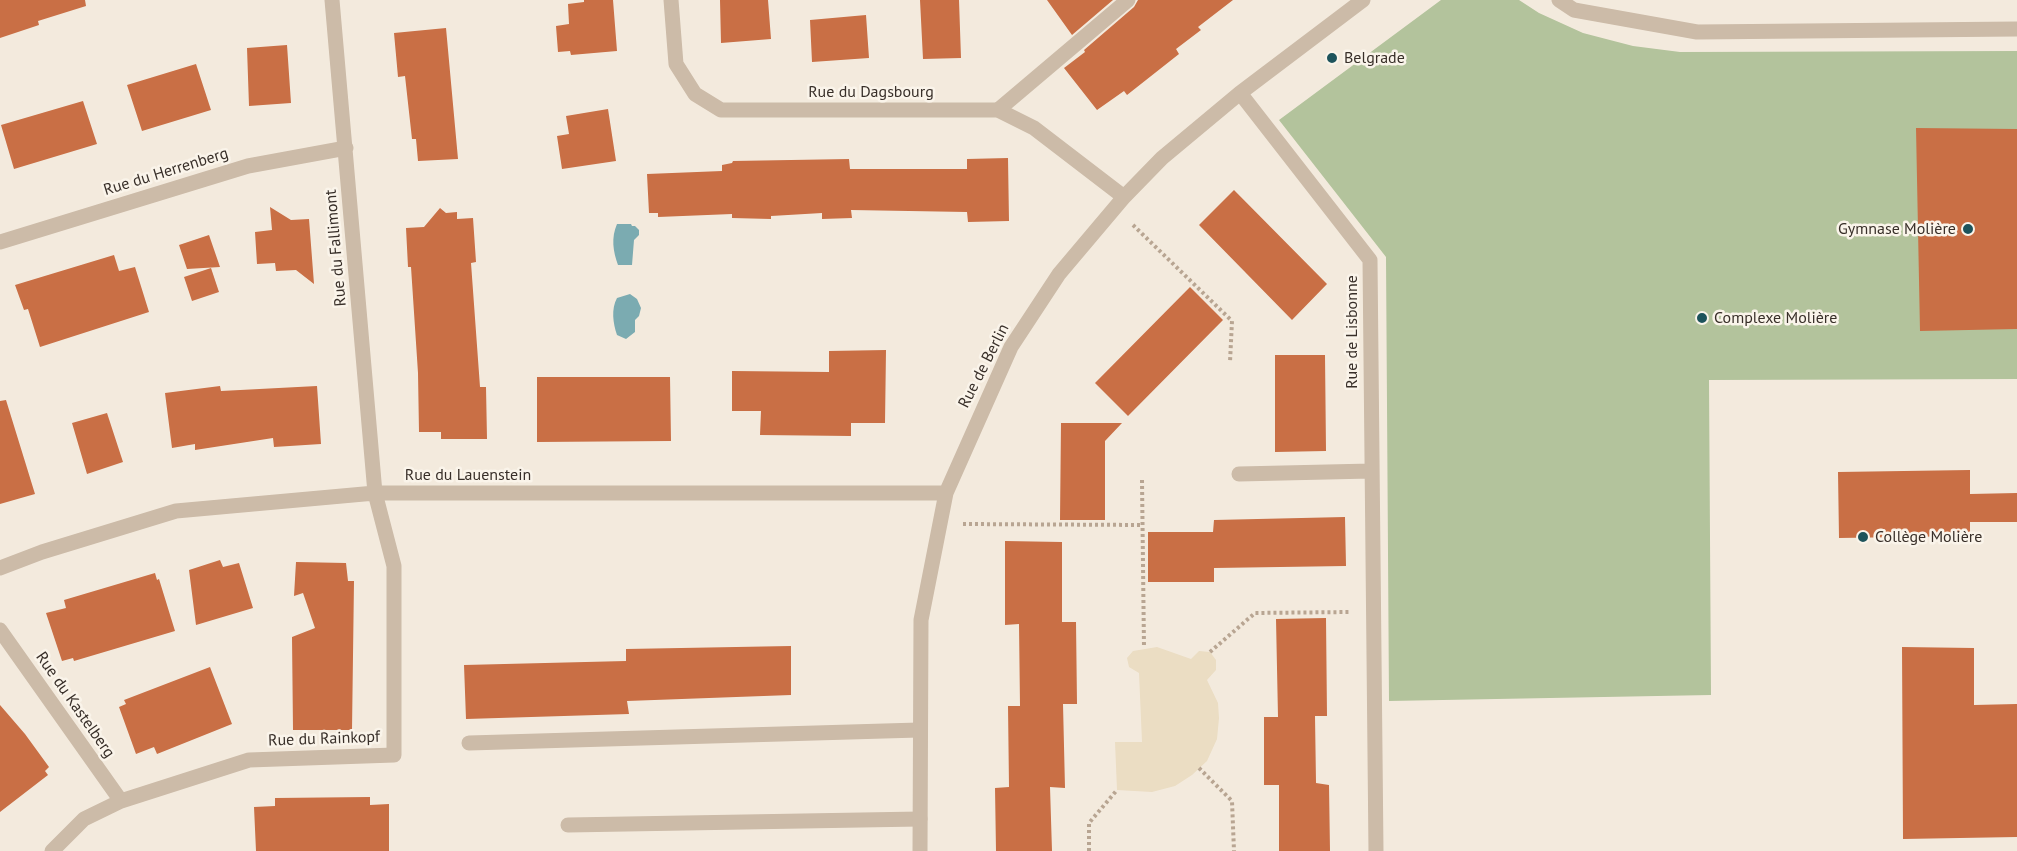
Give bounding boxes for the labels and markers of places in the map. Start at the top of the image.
place label: Belgrade [1344,48,1405,68]
marker: Belgrade [1325,51,1339,65]
place label: Gymnase Molière [1838,219,1956,239]
marker: Gymnase Molière [1961,222,1975,236]
place label: Complexe Molière [1714,308,1837,328]
marker: Complexe Molière [1695,311,1709,325]
place label: Collège Molière [1875,527,1982,547]
marker: Collège Molière [1856,530,1870,544]

